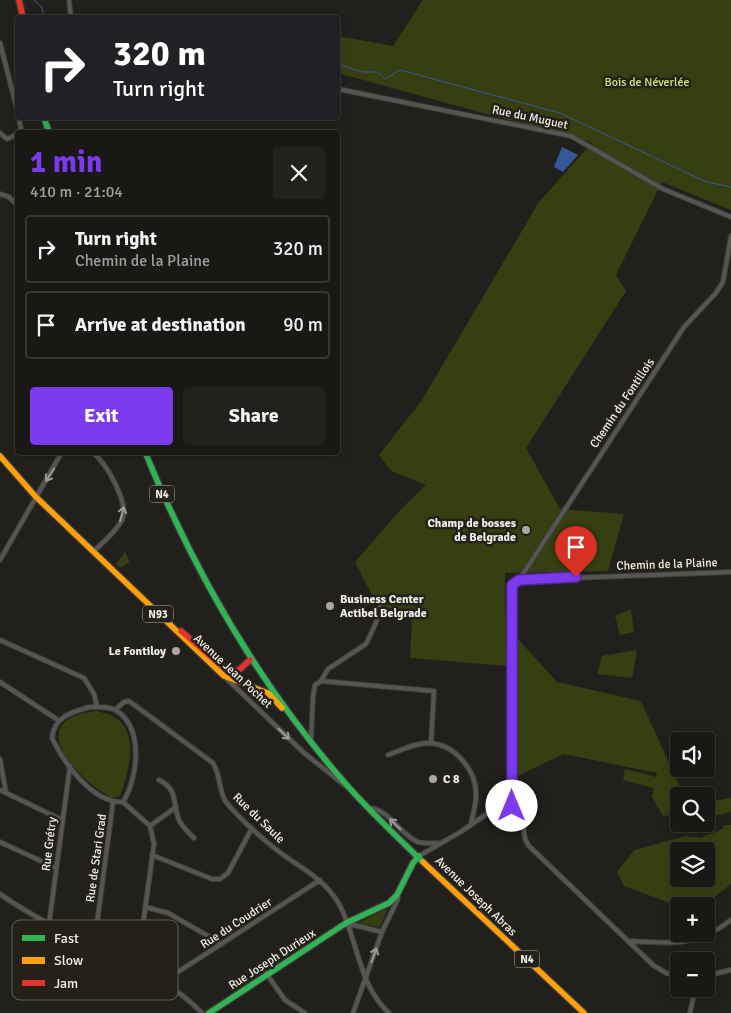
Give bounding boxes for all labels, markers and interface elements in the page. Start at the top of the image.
text: 320 m [113,32,206,75]
icon: right [30,35,95,100]
text: Turn right [113,75,205,102]
park label: Bois de Néverlée [605,75,689,90]
street label: Rue du Muguet [491,102,569,133]
text: 1 min [30,144,102,181]
button: close [273,147,325,199]
text: 410 m · 21:04 [30,182,123,202]
text: Turn right [75,227,157,251]
icon: right [32,235,60,263]
text: 320 m [273,237,323,261]
text: Chemin de la Plaine [75,251,210,271]
icon: arrive [32,311,60,339]
text: Arrive at destination [75,313,246,337]
text: 90 m [283,313,323,337]
street label: Chemin du Fontillois [587,356,658,451]
button: Exit [30,387,173,445]
button: Share [183,387,325,445]
one-way arrow [45,468,55,482]
road number: N4 [150,486,174,502]
one-way arrow [118,506,128,522]
place label: Champ de bosses de Belgrade [428,516,517,545]
marker: Champ de bosses de Belgrade [520,524,532,536]
pin [555,526,597,577]
icon: arrive [562,533,590,561]
street label: Chemin de la Plaine [616,555,718,574]
place label: Business Center Actibel Belgrade [340,592,427,621]
marker: Business Center Actibel Belgrade [324,600,336,612]
road number: N93 [143,606,173,622]
street label: Avenue Jean Pochet [190,631,275,712]
place label: Le Fontiloy [109,644,166,659]
marker: Le Fontiloy [170,645,182,657]
one-way arrow [278,728,291,740]
map controls [670,732,715,997]
button: sound [670,732,715,777]
place label: C 8 [443,772,460,787]
marker: C 8 [427,773,439,785]
position arrow [485,779,537,831]
button: search [670,787,715,832]
street label: Rue du Saule [230,790,288,847]
street label: Rue de Stari Grad [83,813,110,903]
street label: Rue Grétry [39,816,60,872]
one-way arrow [389,818,402,830]
button: layers [670,842,715,887]
street label: Avenue Joseph Abras [432,853,520,939]
street label: Rue du Coudrier [198,894,275,952]
button: + [670,897,715,942]
legend [12,920,178,1000]
street label: Rue Joseph Durieux [226,925,319,993]
text: Fast [54,930,79,947]
one-way arrow [370,947,379,963]
road number: N4 [514,951,540,968]
text: Slow [54,952,83,969]
button: − [670,952,715,997]
text: Jam [54,975,78,992]

